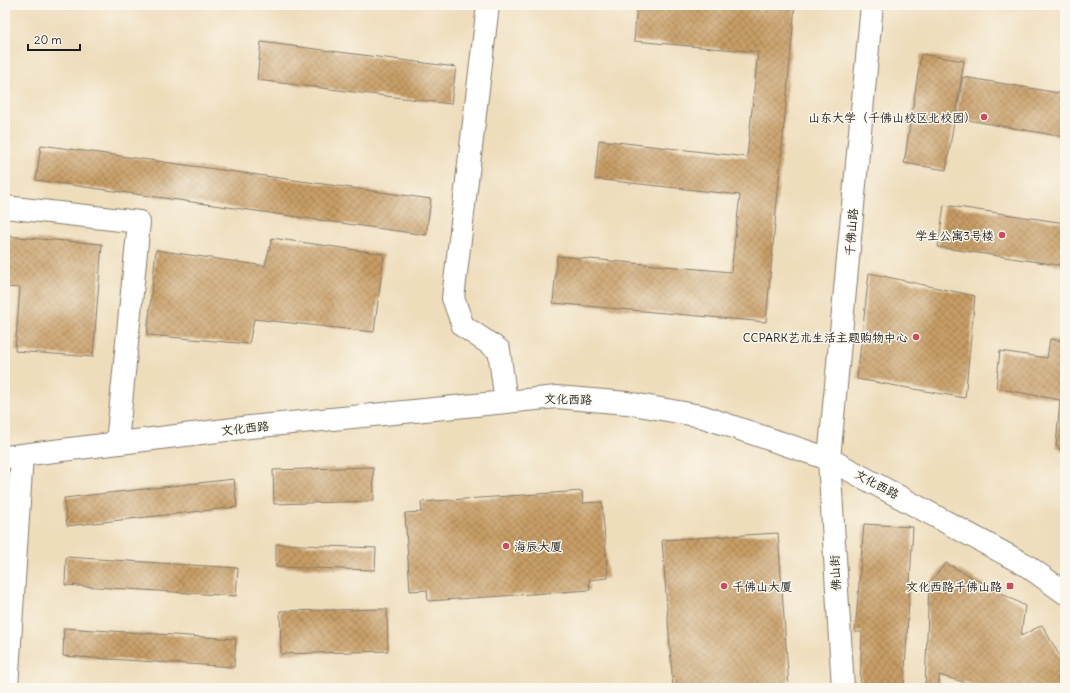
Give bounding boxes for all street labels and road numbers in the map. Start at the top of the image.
street label: 千佛山路 [841,207,861,257]
street label: 文化西路 [544,391,592,407]
street label: 文化西路 [220,418,270,438]
street label: 文化西路 [852,466,902,502]
street label: 佛山街 [827,555,843,591]

